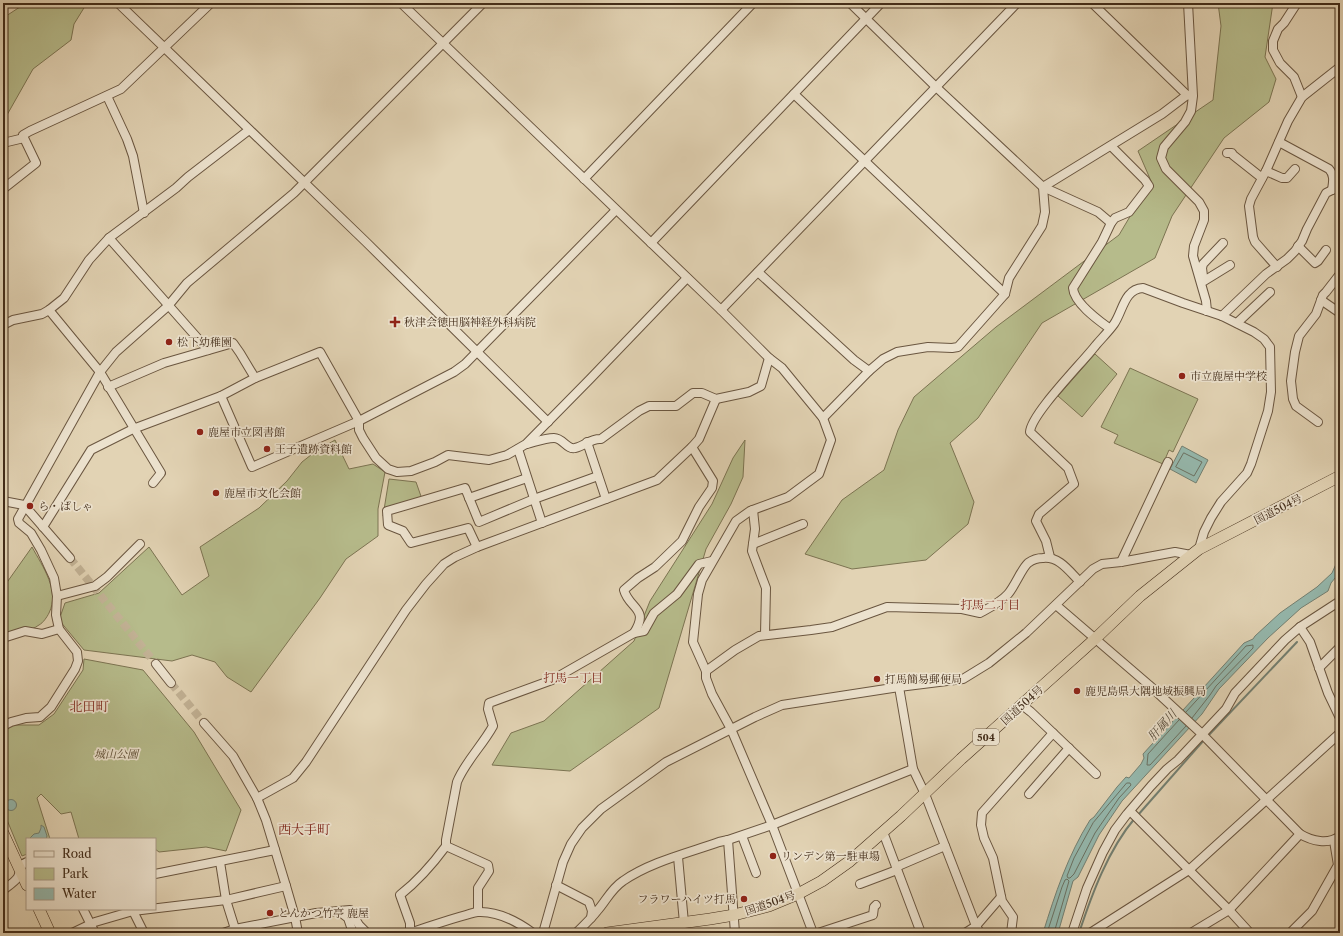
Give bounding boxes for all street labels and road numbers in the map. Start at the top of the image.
street label: 国道504号 [1252,491,1304,527]
street label: 国道504号 [998,682,1046,728]
road number: 504 [973,729,999,745]
street label: 国道504号 [743,888,797,918]

